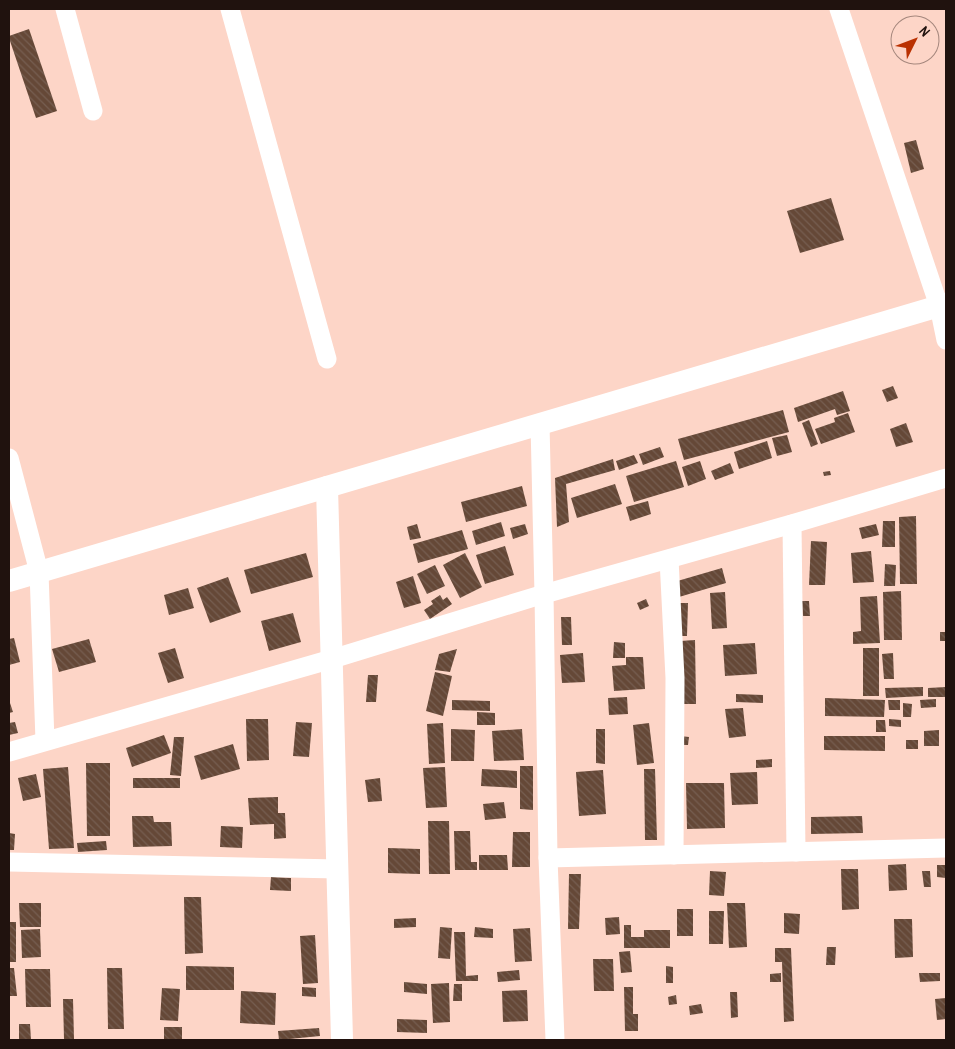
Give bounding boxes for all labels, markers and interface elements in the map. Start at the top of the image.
north arrow [890,15,940,65]
text: N [915,22,934,40]

